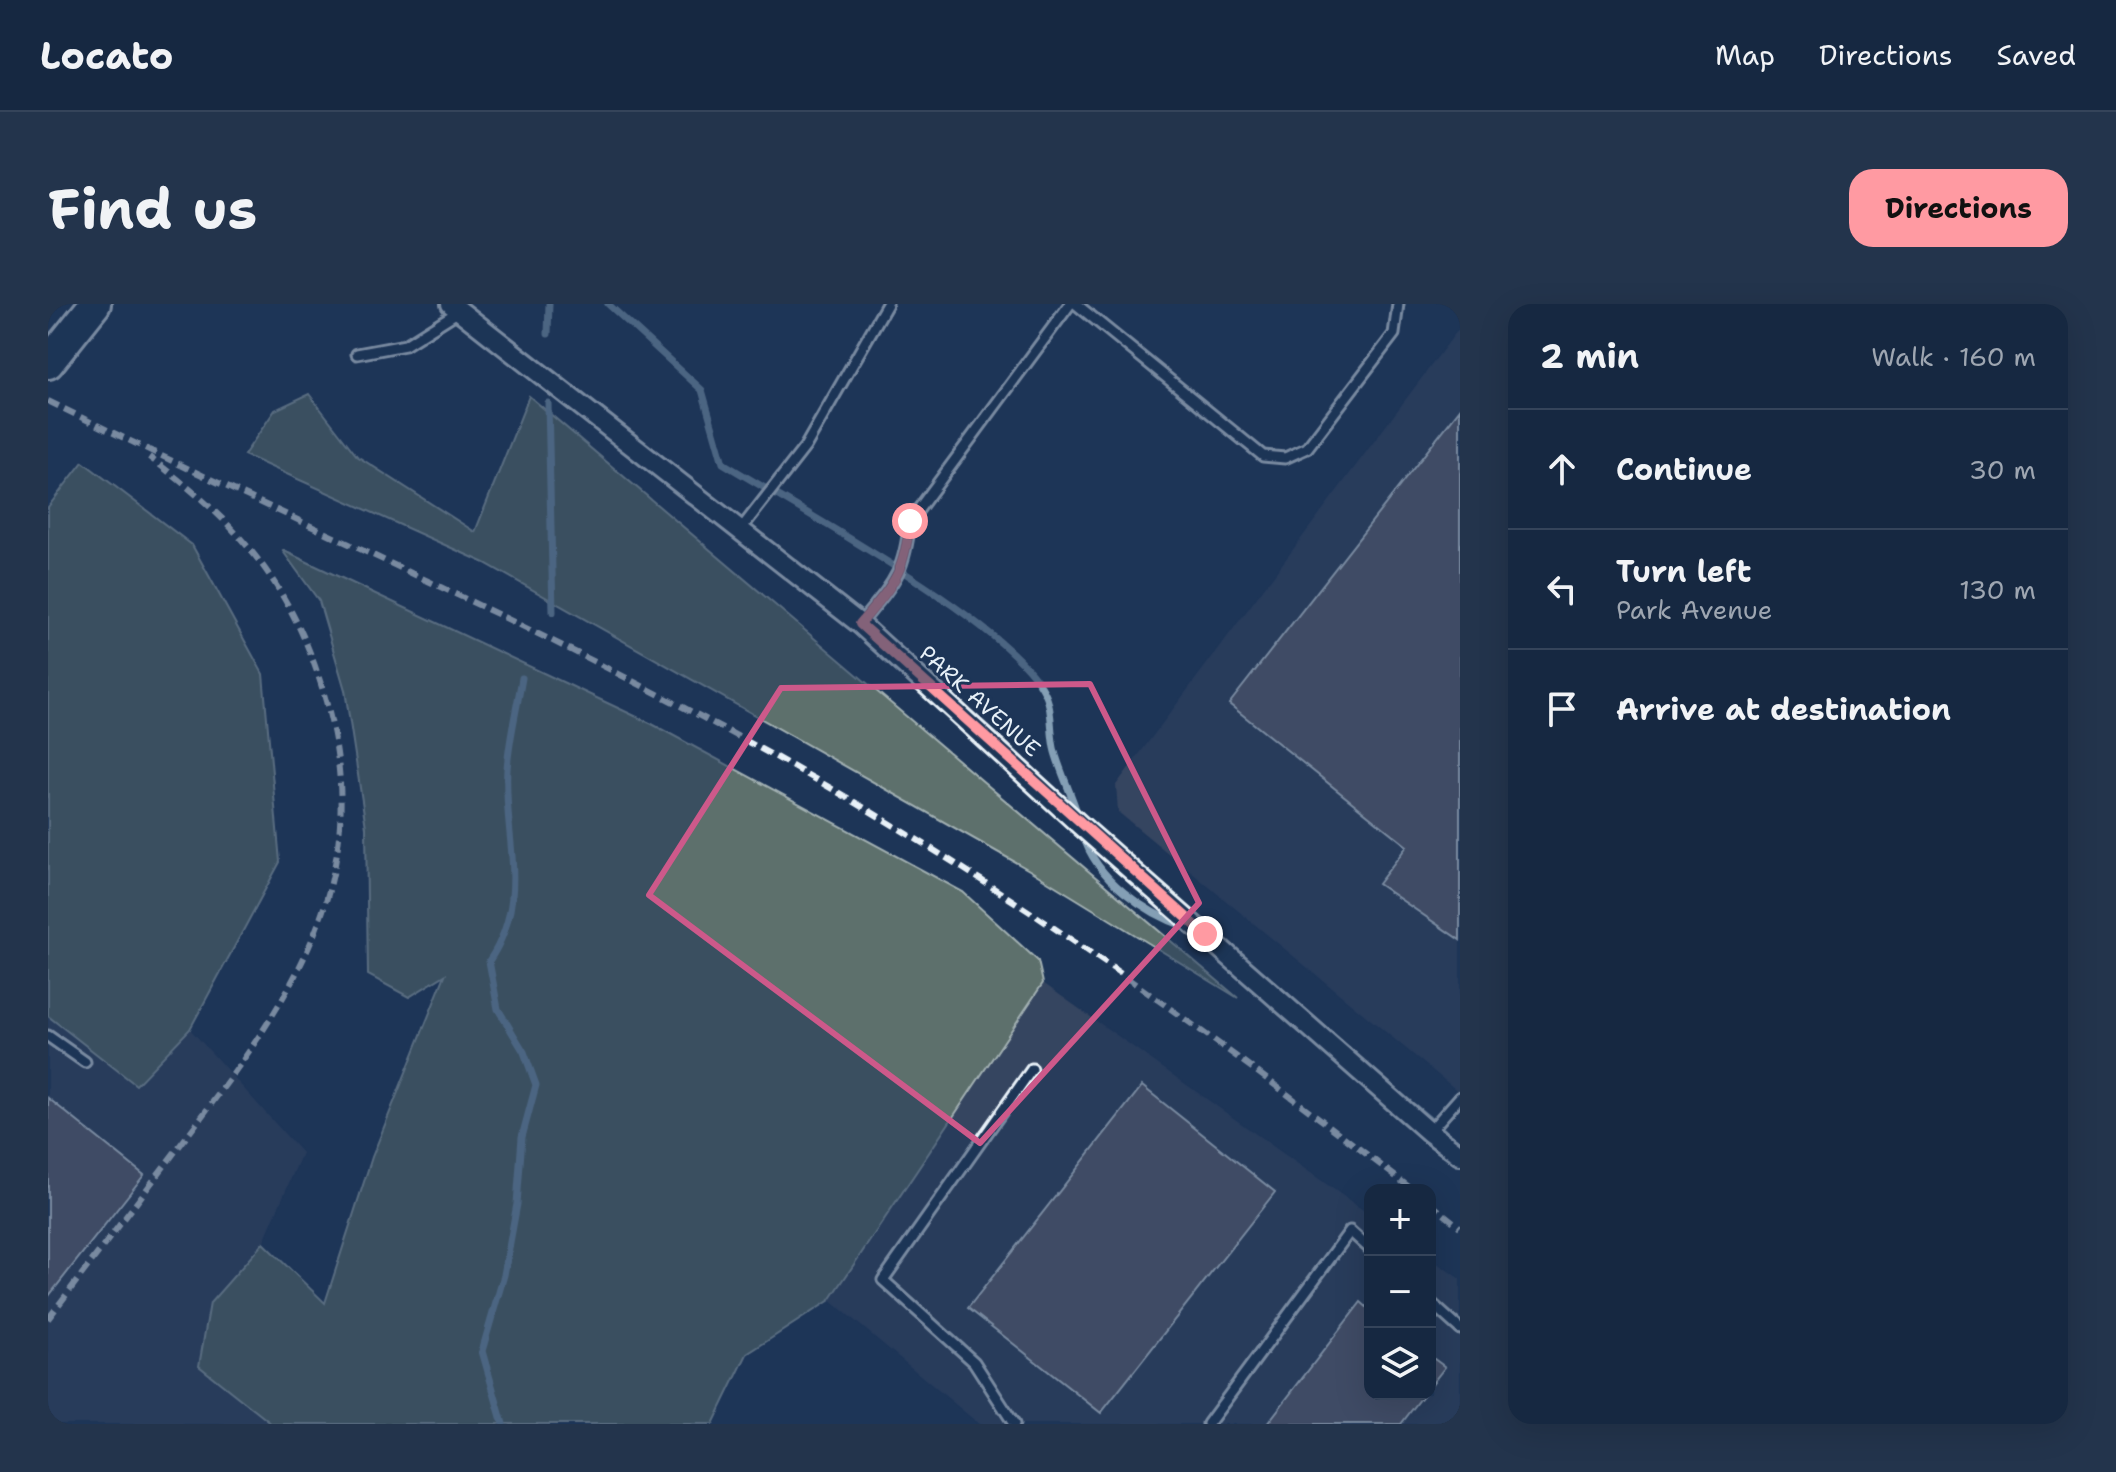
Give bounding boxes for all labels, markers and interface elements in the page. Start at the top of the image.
text: Locato [40,30,173,81]
text: Map [1715,36,1775,74]
text: Directions [1819,36,1953,74]
text: Saved [1997,36,2076,74]
button: Directions [1849,169,2068,247]
text: Find us [48,171,257,246]
text: 2 min [1540,333,1639,379]
text: Walk · 160 m [1871,339,2036,374]
icon: ahead [1540,447,1584,491]
text: Continue [1616,449,1752,490]
text: 30 m [1969,452,2036,487]
route start [892,503,928,539]
text: Turn left [1616,551,1751,592]
icon: left [1540,567,1584,611]
text: 130 m [1959,572,2036,607]
text: Park Avenue [1616,592,1772,627]
street label: PARK AVENUE [913,639,1047,763]
icon: arrive [1540,687,1584,731]
text: Arrive at destination [1616,689,1951,730]
route end [1187,916,1223,952]
map controls [1364,1184,1436,1400]
button: + [1364,1184,1436,1256]
button: − [1364,1256,1436,1328]
button: layers [1364,1328,1436,1400]

